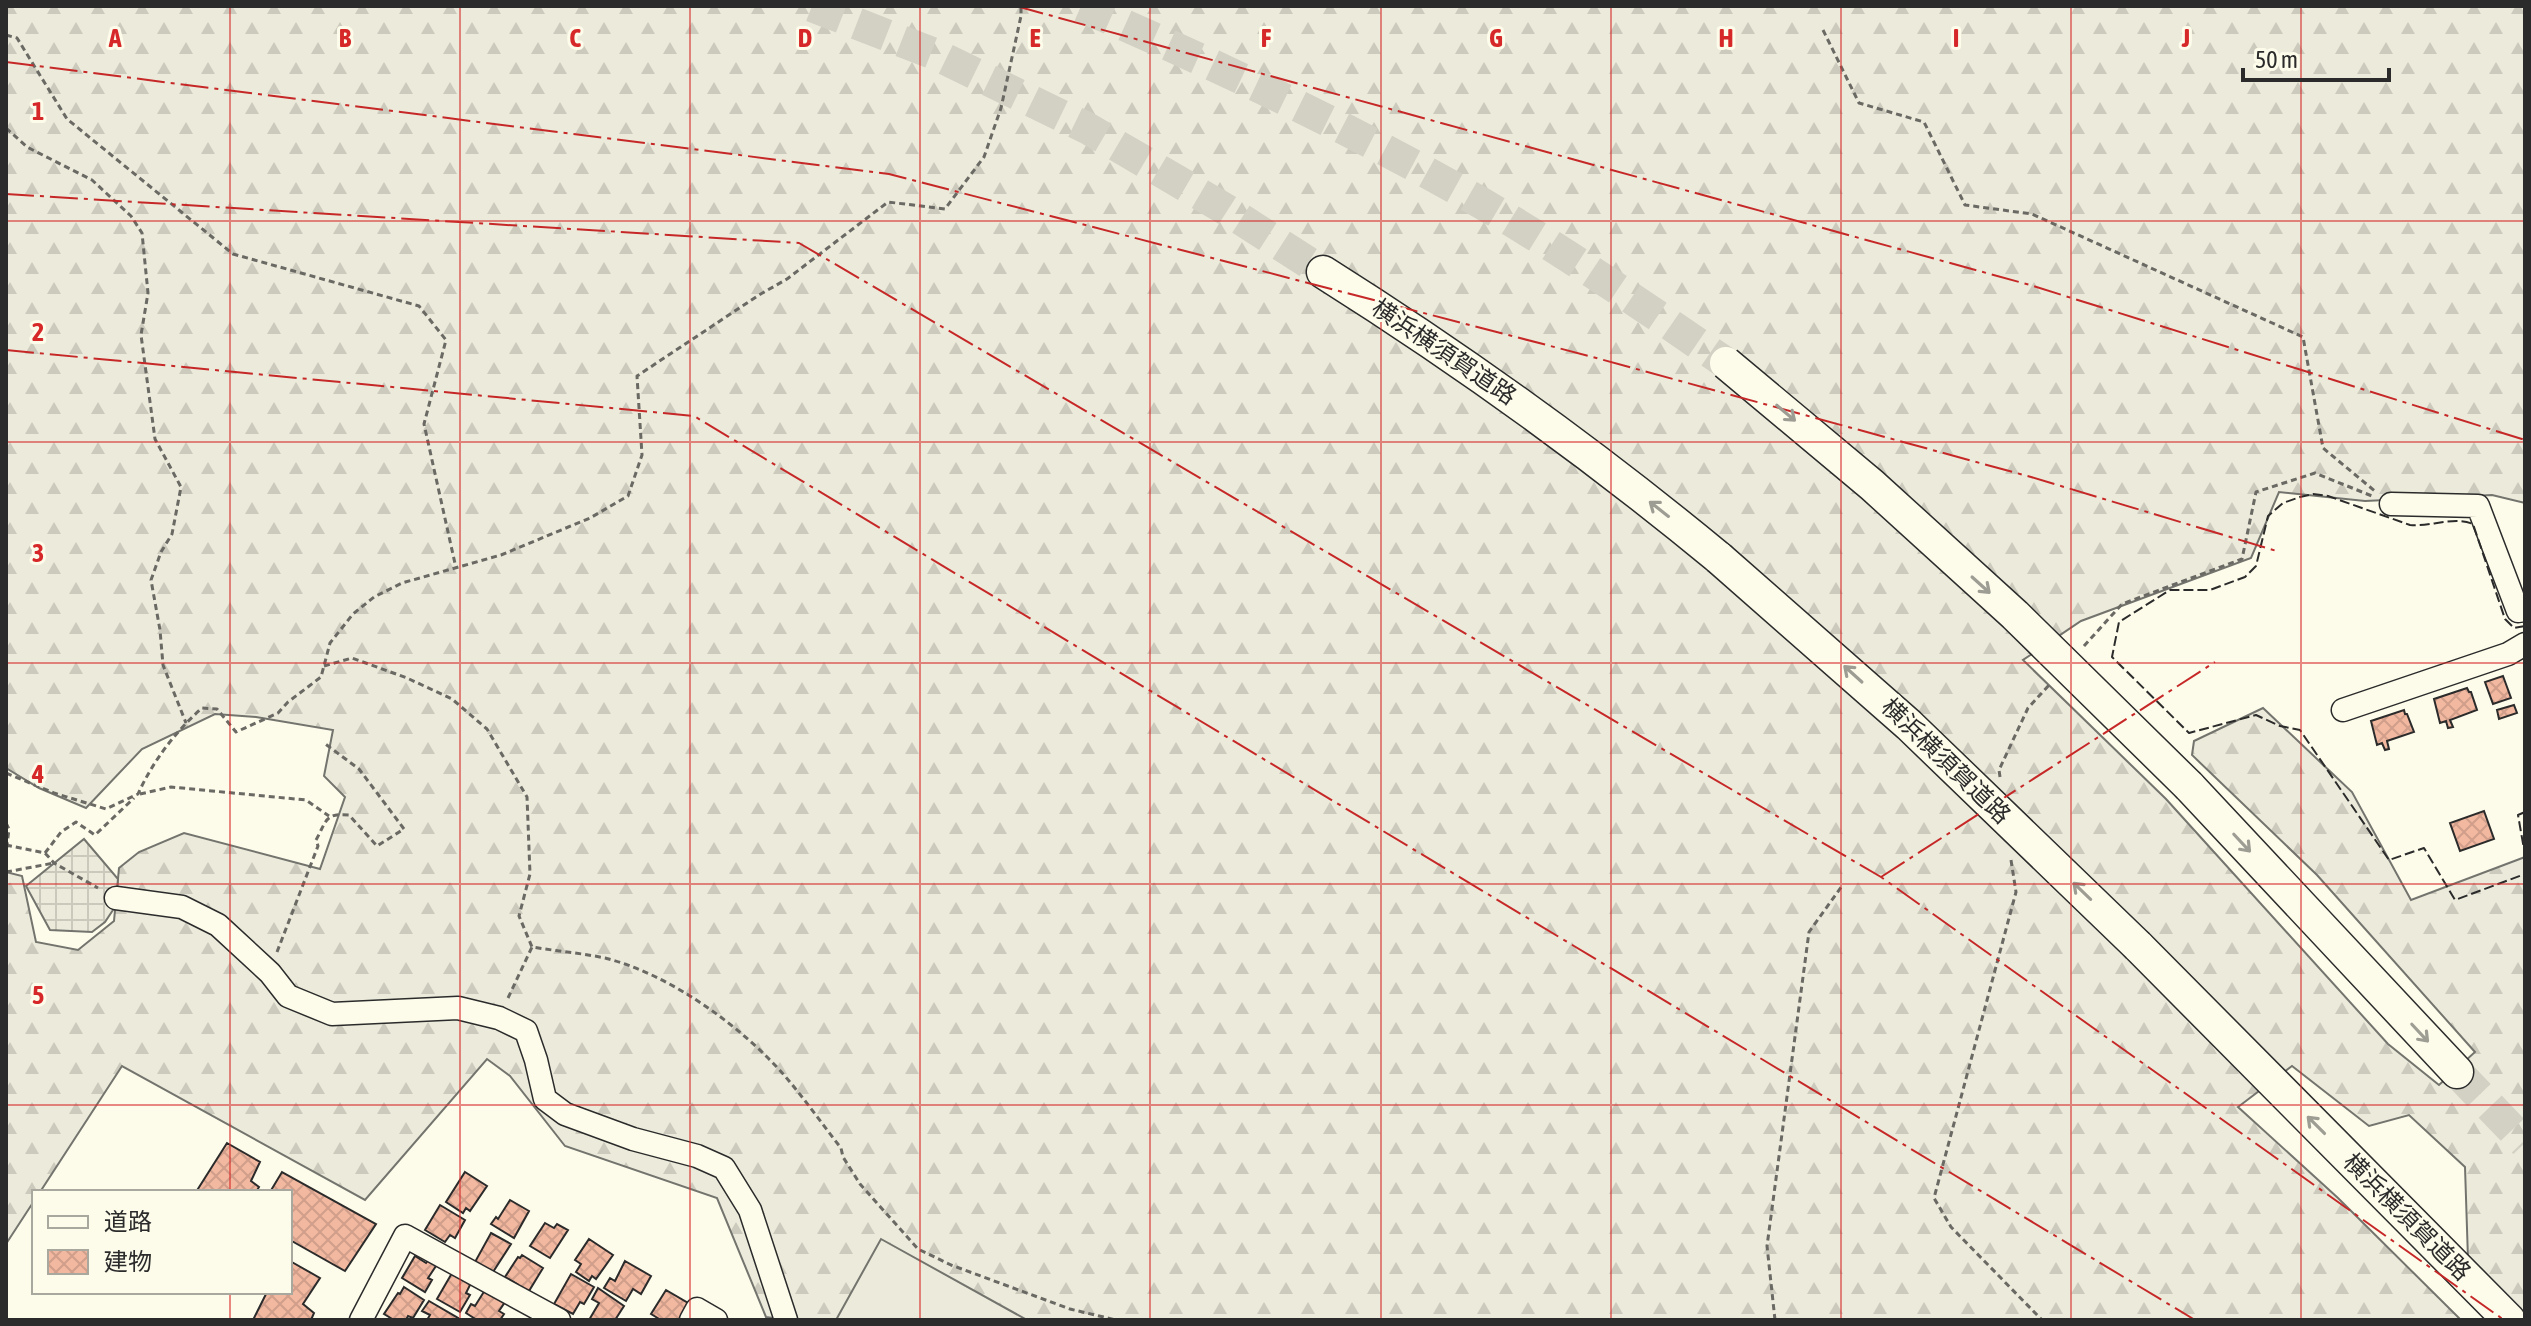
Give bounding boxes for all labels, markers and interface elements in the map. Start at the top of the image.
text: A [108,23,122,53]
text: B [339,23,352,53]
text: C [569,23,581,53]
text: D [798,23,812,53]
text: E [1029,23,1041,53]
text: F [1261,23,1272,53]
text: G [1489,23,1503,53]
text: H [1718,23,1734,53]
text: I [1953,23,1959,53]
text: J [2181,23,2190,53]
scale bar [2243,32,2389,82]
text: 50 m [2255,46,2298,73]
text: 1 [32,96,44,126]
street label: 横浜横須賀道路 [1367,293,1521,410]
text: 2 [32,317,44,347]
one-way arrow [1775,404,1796,422]
one-way arrow [1649,500,1670,517]
text: 3 [32,538,44,568]
one-way arrow [1971,575,1991,593]
one-way arrow [1843,665,1863,683]
street label: 横浜横須賀道路 [1877,693,2016,829]
text: 4 [31,759,44,789]
one-way arrow [2233,832,2251,852]
one-way arrow [2072,882,2092,901]
text: 5 [32,980,44,1010]
one-way arrow [2410,1022,2428,1042]
one-way arrow [2307,1116,2326,1135]
street label: 横浜横須賀道路 [2338,1148,2476,1286]
legend [32,1190,292,1294]
text: 道路 [104,1208,152,1235]
text: 建物 [104,1248,152,1275]

